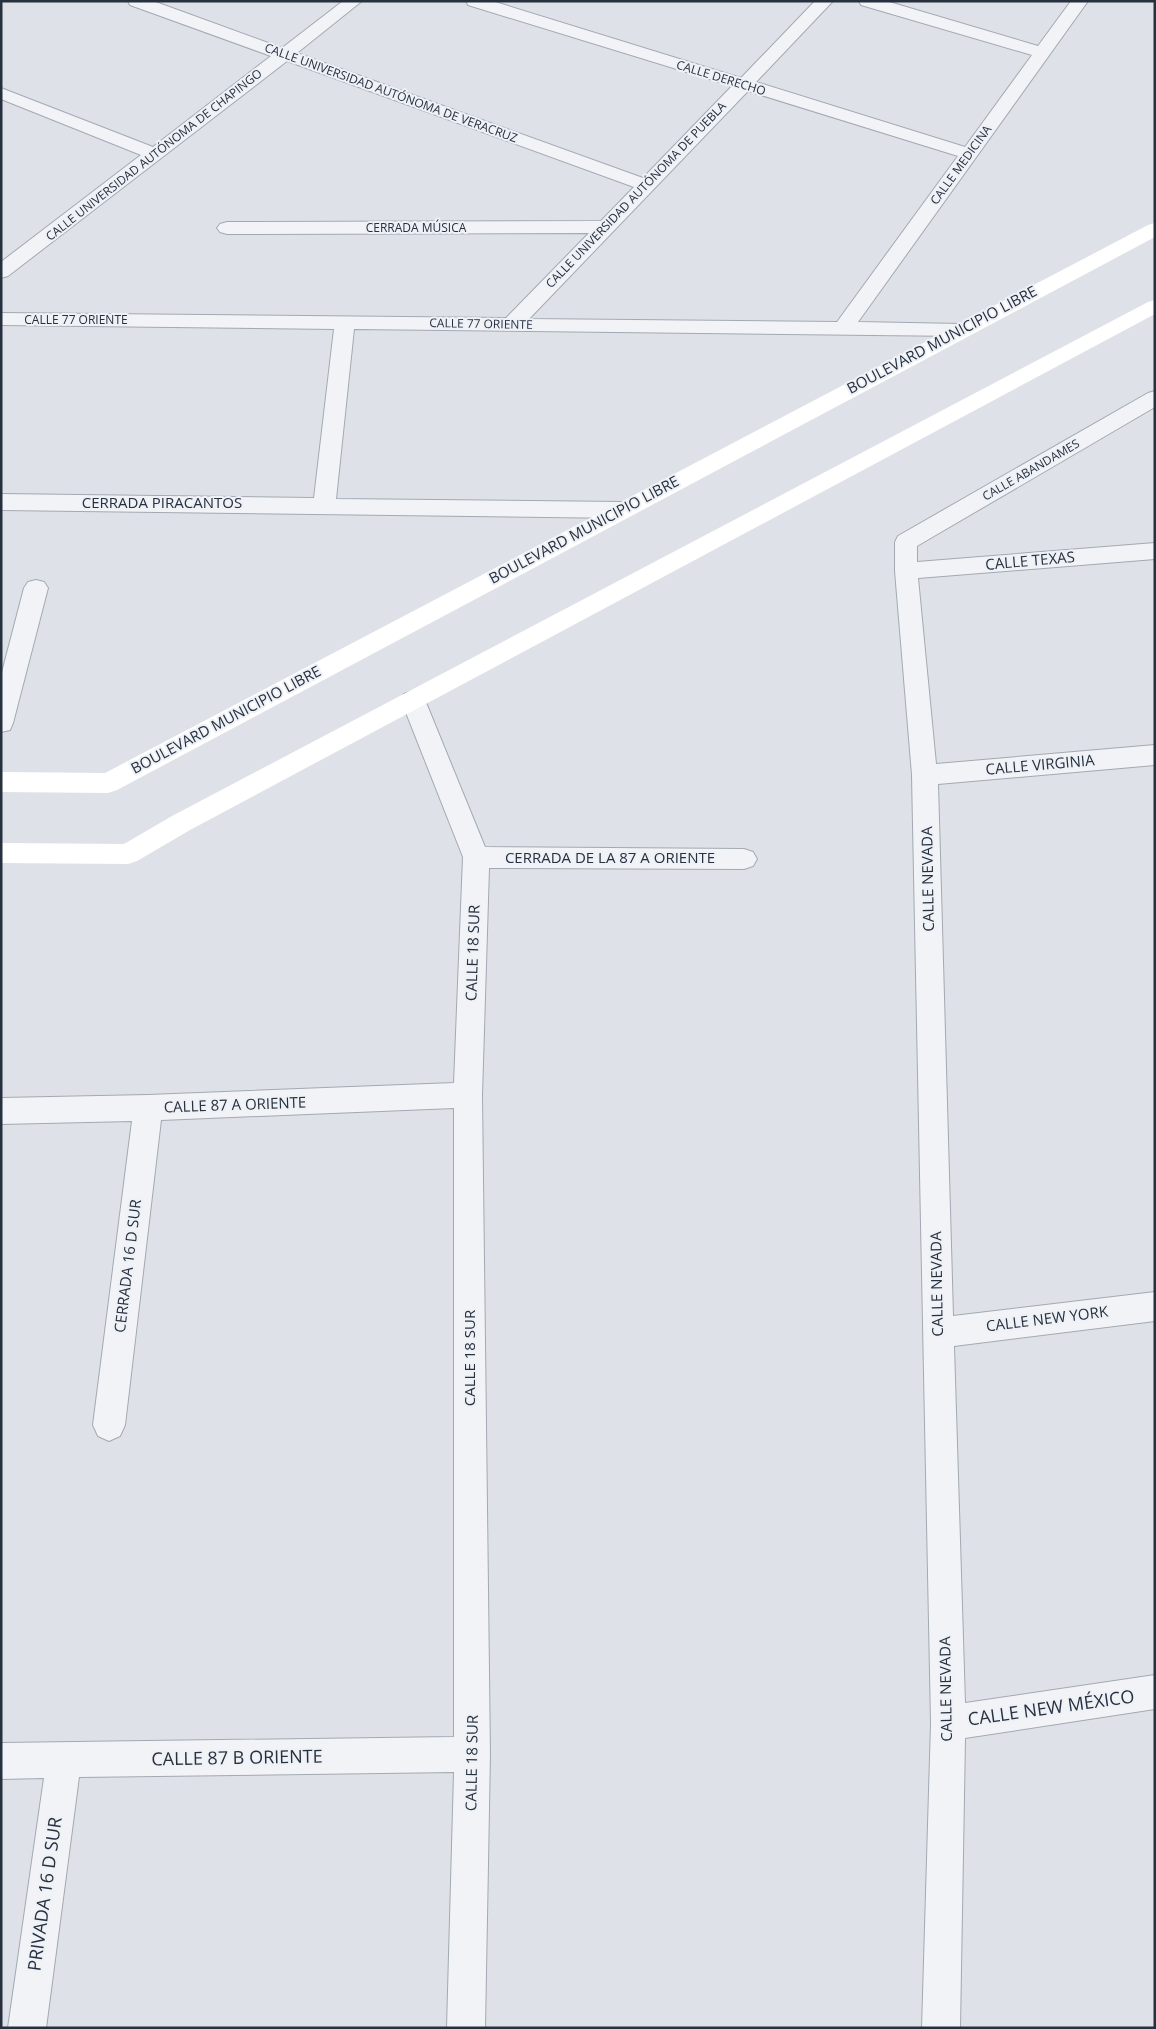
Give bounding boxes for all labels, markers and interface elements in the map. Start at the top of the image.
street label: CALLE UNIVERSIDAD AUTÓNOMA DE VERACRUZ [262,39,520,146]
street label: CALLE DERECHO [674,56,768,99]
street label: CALLE UNIVERSIDAD AUTÓNOMA DE CHAPINGO [42,65,265,244]
street label: CALLE UNIVERSIDAD AUTÓNOMA DE PUEBLA [542,98,730,291]
street label: CALLE MEDICINA [926,121,995,208]
street label: CERRADA MÚSICA [366,219,467,236]
street label: BOULEVARD MUNICIPIO LIBRE [843,280,1040,398]
street label: CALLE 77 ORIENTE [24,311,128,328]
street label: CALLE 77 ORIENTE [429,314,533,333]
street label: CALLE ABANDAMES [979,435,1083,504]
street label: BOULEVARD MUNICIPIO LIBRE [485,470,682,588]
street label: CERRADA PIRACANTOS [82,492,242,512]
street label: CALLE TEXAS [984,546,1076,574]
street label: BOULEVARD MUNICIPIO LIBRE [127,660,324,778]
street label: CALLE VIRGINIA [985,749,1096,779]
street label: CALLE NEVADA [916,826,938,932]
street label: CERRADA DE LA 87 A ORIENTE [505,847,715,867]
street label: CALLE 18 SUR [460,904,484,1001]
street label: CALLE 87 A ORIENTE [163,1092,307,1116]
street label: CERRADA 16 D SUR [109,1197,145,1334]
street label: CALLE NEVADA [925,1231,947,1337]
street label: CALLE NEW YORK [985,1301,1110,1335]
street label: CALLE 18 SUR [459,1309,479,1406]
street label: CALLE NEVADA [934,1636,956,1742]
street label: CALLE NEW MÉXICO [966,1683,1136,1731]
street label: CALLE 18 SUR [460,1714,482,1811]
street label: CALLE 87 B ORIENTE [151,1744,323,1770]
street label: PRIVADA 16 D SUR [21,1815,67,1972]

